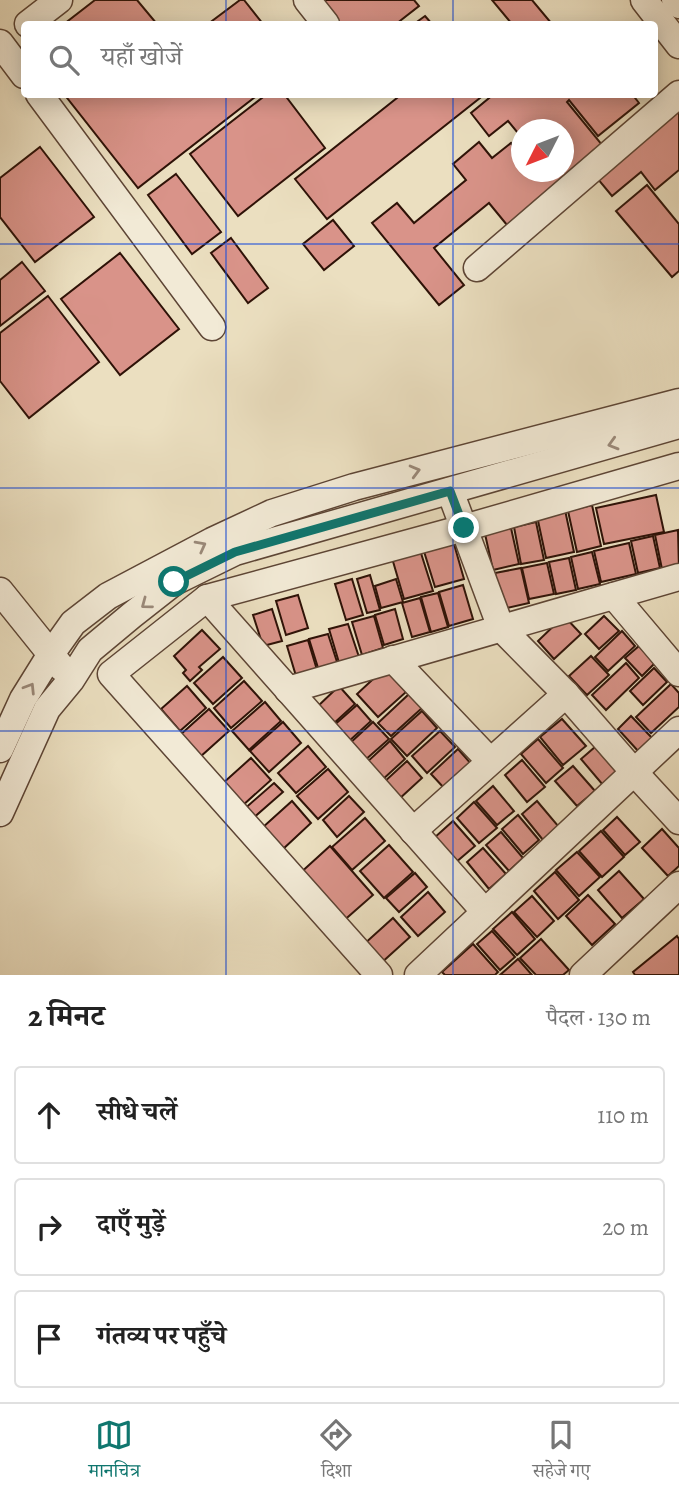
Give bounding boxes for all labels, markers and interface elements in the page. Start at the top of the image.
search box [21,21,658,98]
text: यहाँ खोजें [101,39,182,74]
icon: search [45,41,83,79]
north arrow [511,119,574,182]
one-way arrow [608,436,620,450]
one-way arrow [409,465,421,479]
route end [448,512,479,543]
one-way arrow [194,541,206,555]
route start [158,566,189,597]
one-way arrow [141,596,154,608]
one-way arrow [21,683,34,696]
text: 2 मिनट [28,996,105,1036]
text: पैदल · 130 m [546,1002,651,1033]
text: सीधे चलें [97,1094,177,1129]
icon: ahead [30,1096,68,1134]
text: 110 m [597,1100,649,1131]
text: दाएँ मुड़ें [97,1206,165,1241]
icon: right [30,1208,68,1246]
text: 20 m [602,1212,649,1243]
text: गंतव्य पर पहुँचे [97,1318,226,1353]
icon: arrive [30,1320,68,1358]
tab: मानचित्र [89,1416,140,1489]
tab: दिशा [317,1416,355,1489]
tab: सहेजे गए [533,1416,590,1489]

